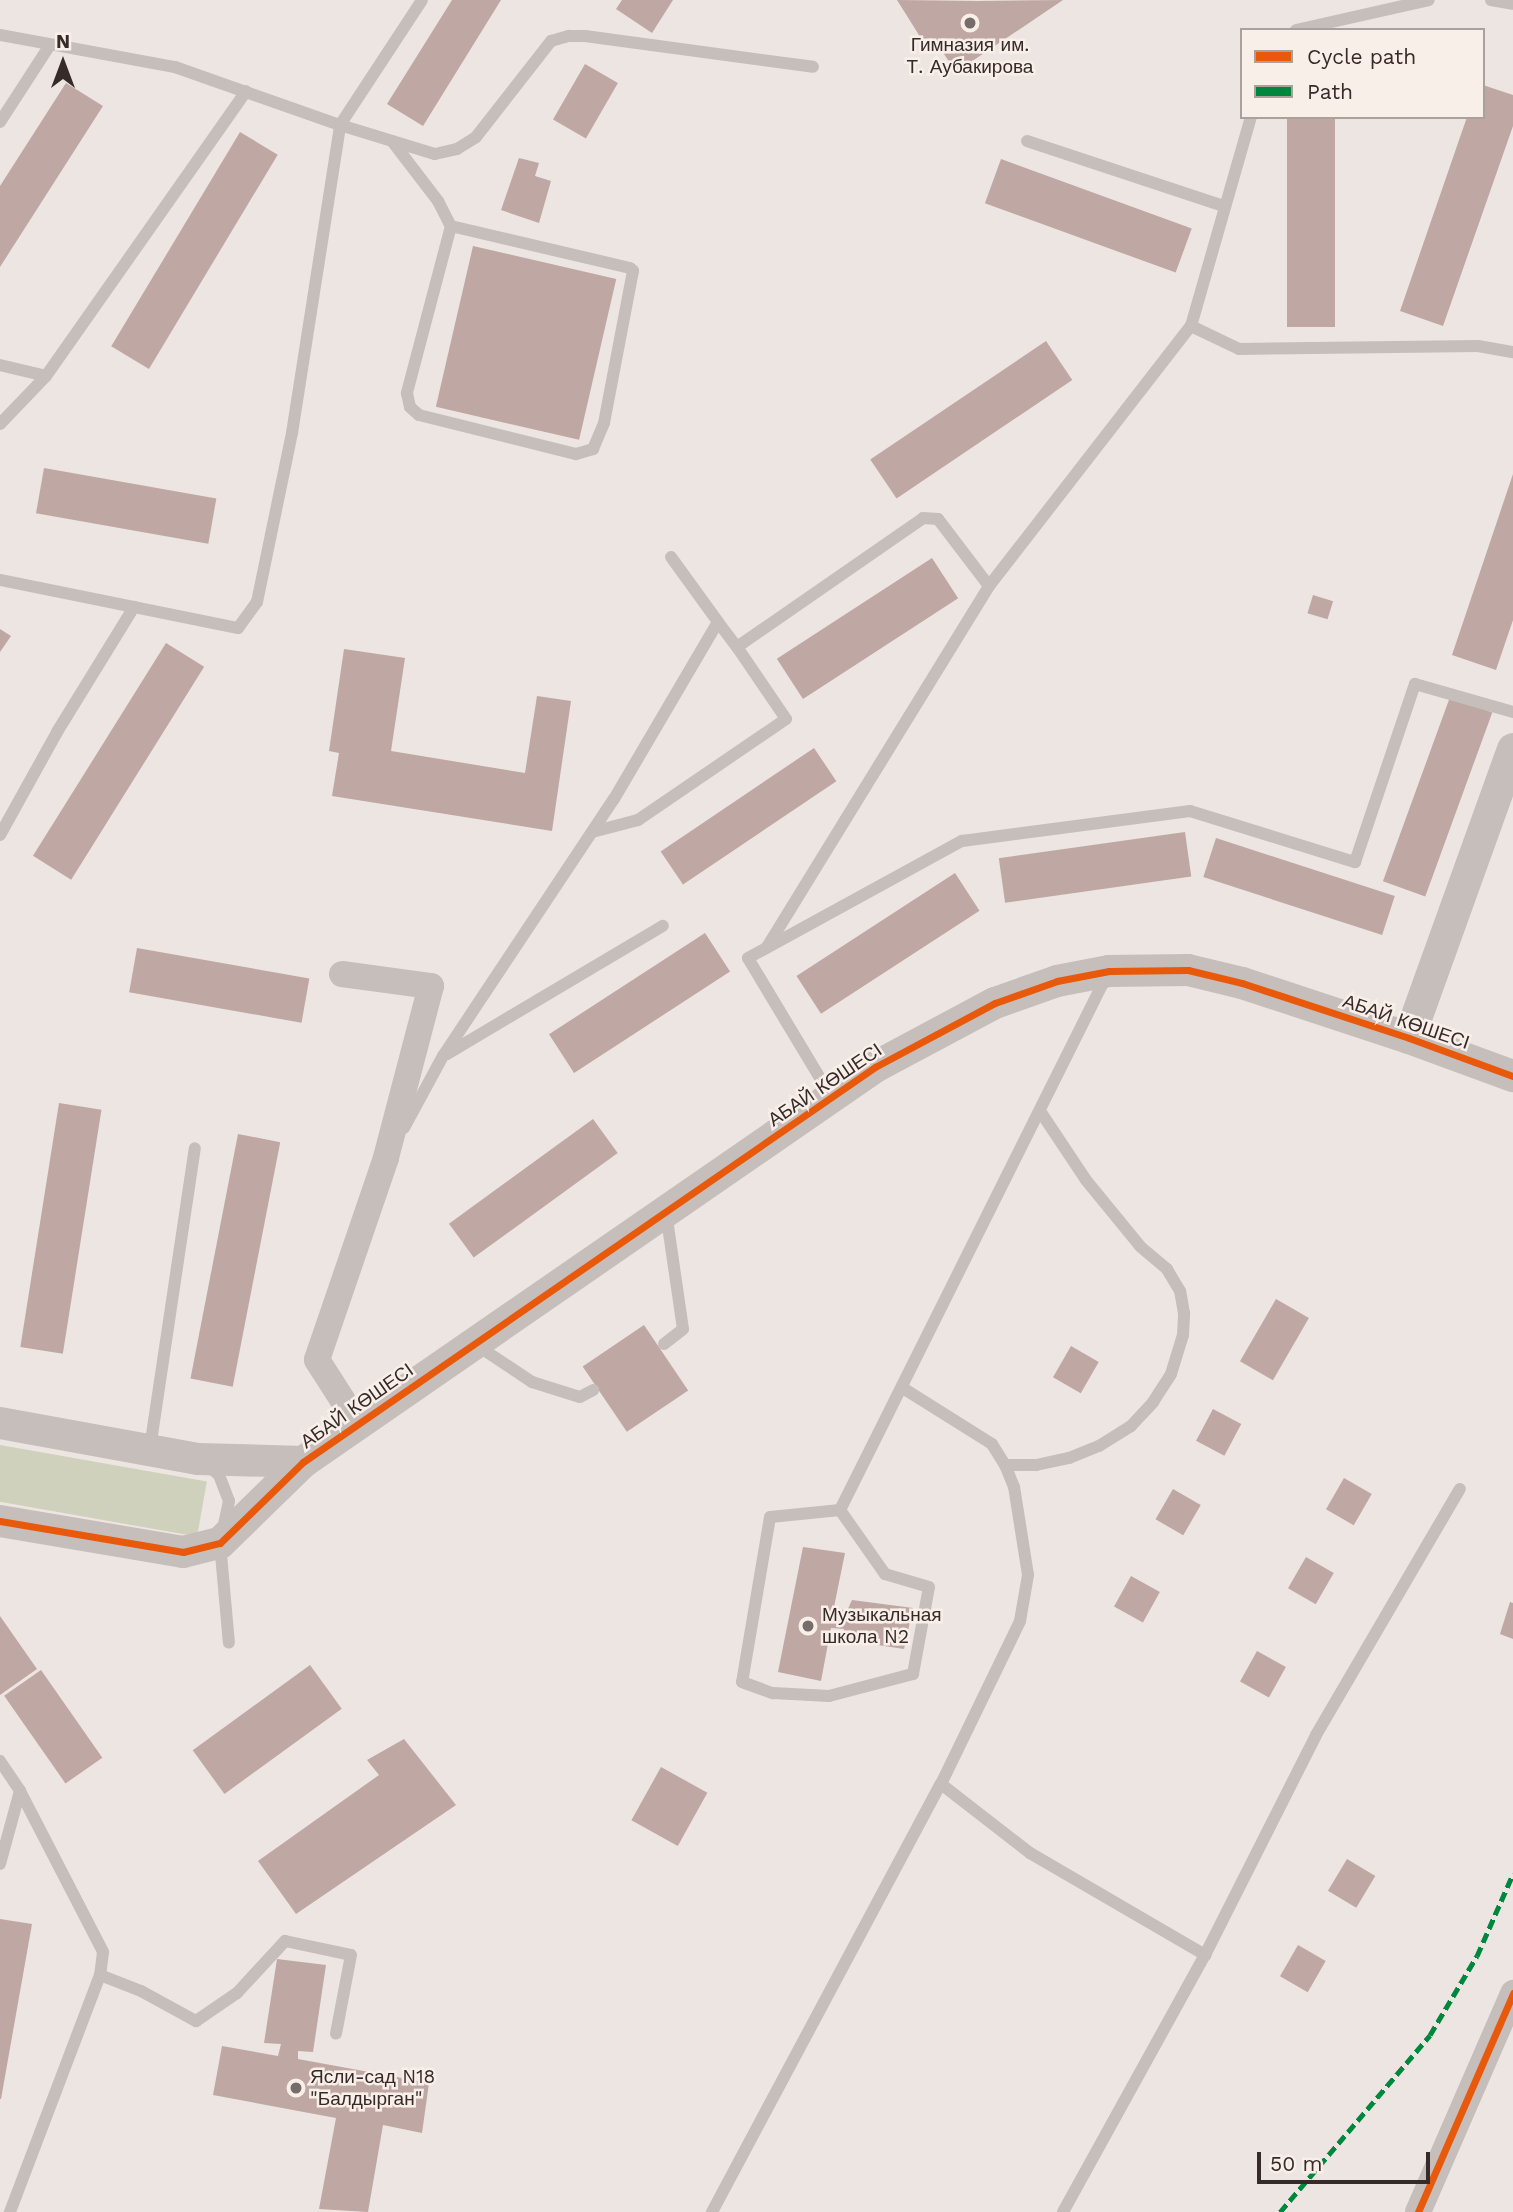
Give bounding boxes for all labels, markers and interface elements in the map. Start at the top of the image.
marker: Гимназия им. Т. Аубакирова [962,15,978,31]
north arrow [28,28,98,98]
legend [1240,28,1485,119]
text: N [56,30,70,53]
place label: Гимназия им. Т. Аубакирова [907,34,1033,78]
text: Cycle path [1307,44,1416,69]
text: Path [1307,79,1353,104]
street label: АБАЙ КӨШЕСІ [1340,990,1472,1054]
street label: АБАЙ КӨШЕСІ [764,1039,886,1131]
street label: АБАЙ КӨШЕСІ [296,1359,418,1453]
place label: Музыкальная школа N2 [822,1604,942,1648]
marker: Музыкальная школа N2 [800,1618,816,1634]
place label: Ясли-сад N18 "Балдырган" [310,2066,435,2110]
marker: Ясли-сад N18 "Балдырган" [288,2080,304,2096]
scale bar [1261,2138,1434,2182]
text: 50 m [1270,2151,1322,2176]

